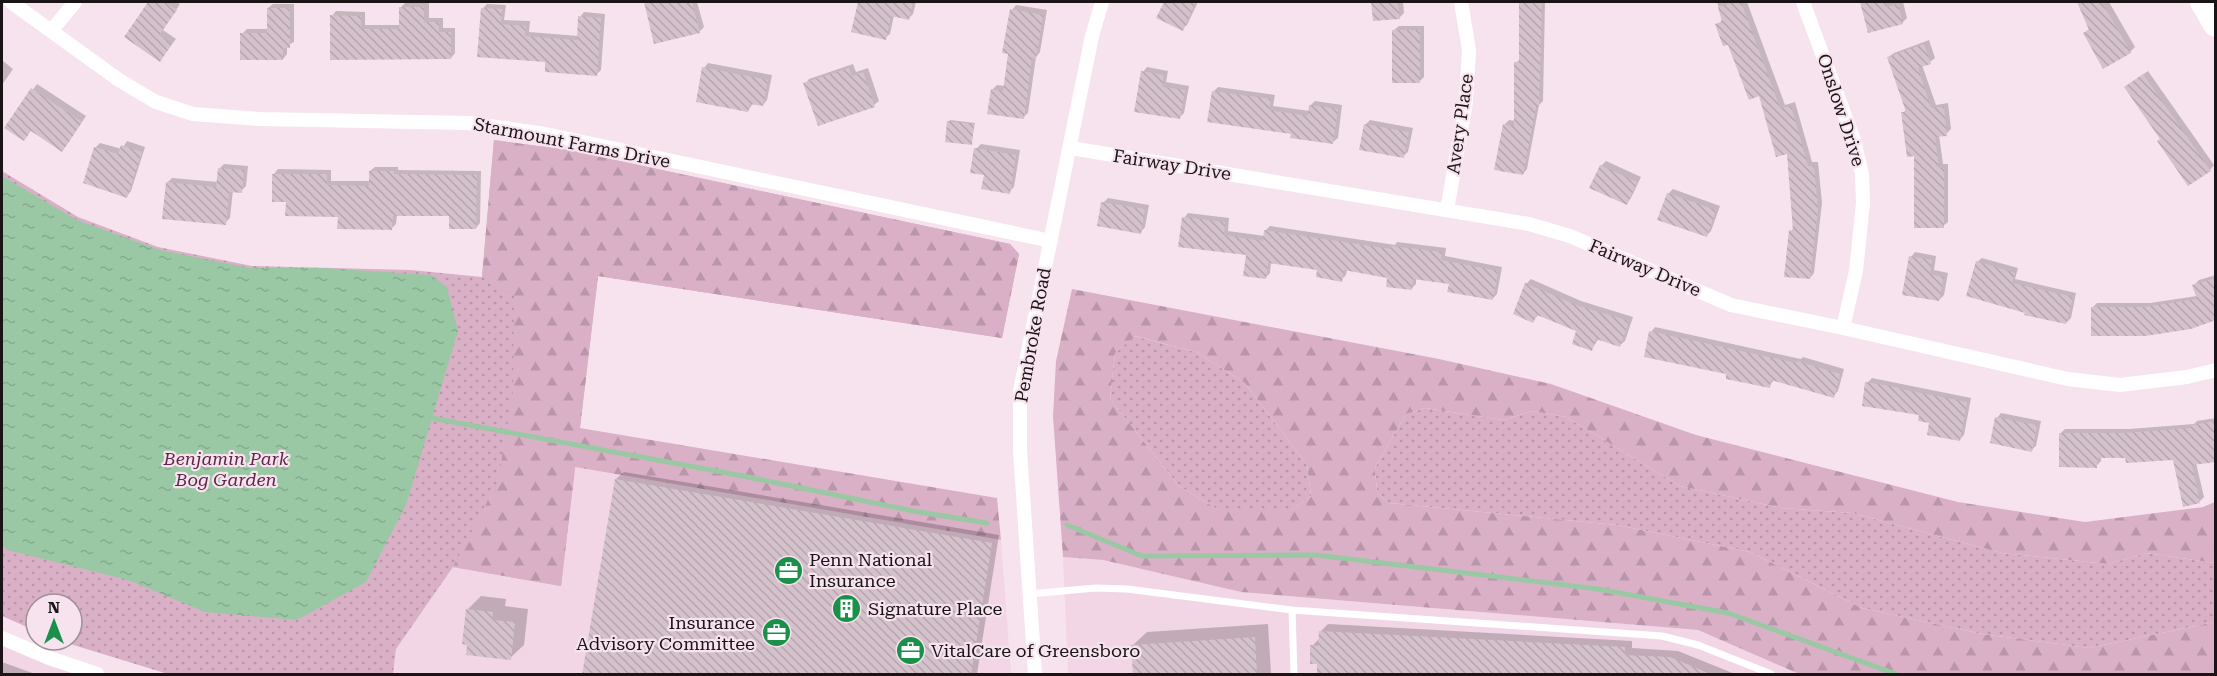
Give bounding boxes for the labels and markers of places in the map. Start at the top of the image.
place label: Penn National Insurance [809,549,932,591]
office icon: Penn National Insurance [772,554,804,586]
building icon: Signature Place [831,593,863,625]
place label: Signature Place [868,598,1003,619]
place label: Insurance Advisory Committee [576,612,755,654]
office icon: Insurance Advisory Committee [760,617,792,649]
office icon: VitalCare of Greensboro [894,635,926,667]
place label: VitalCare of Greensboro [931,640,1140,661]

